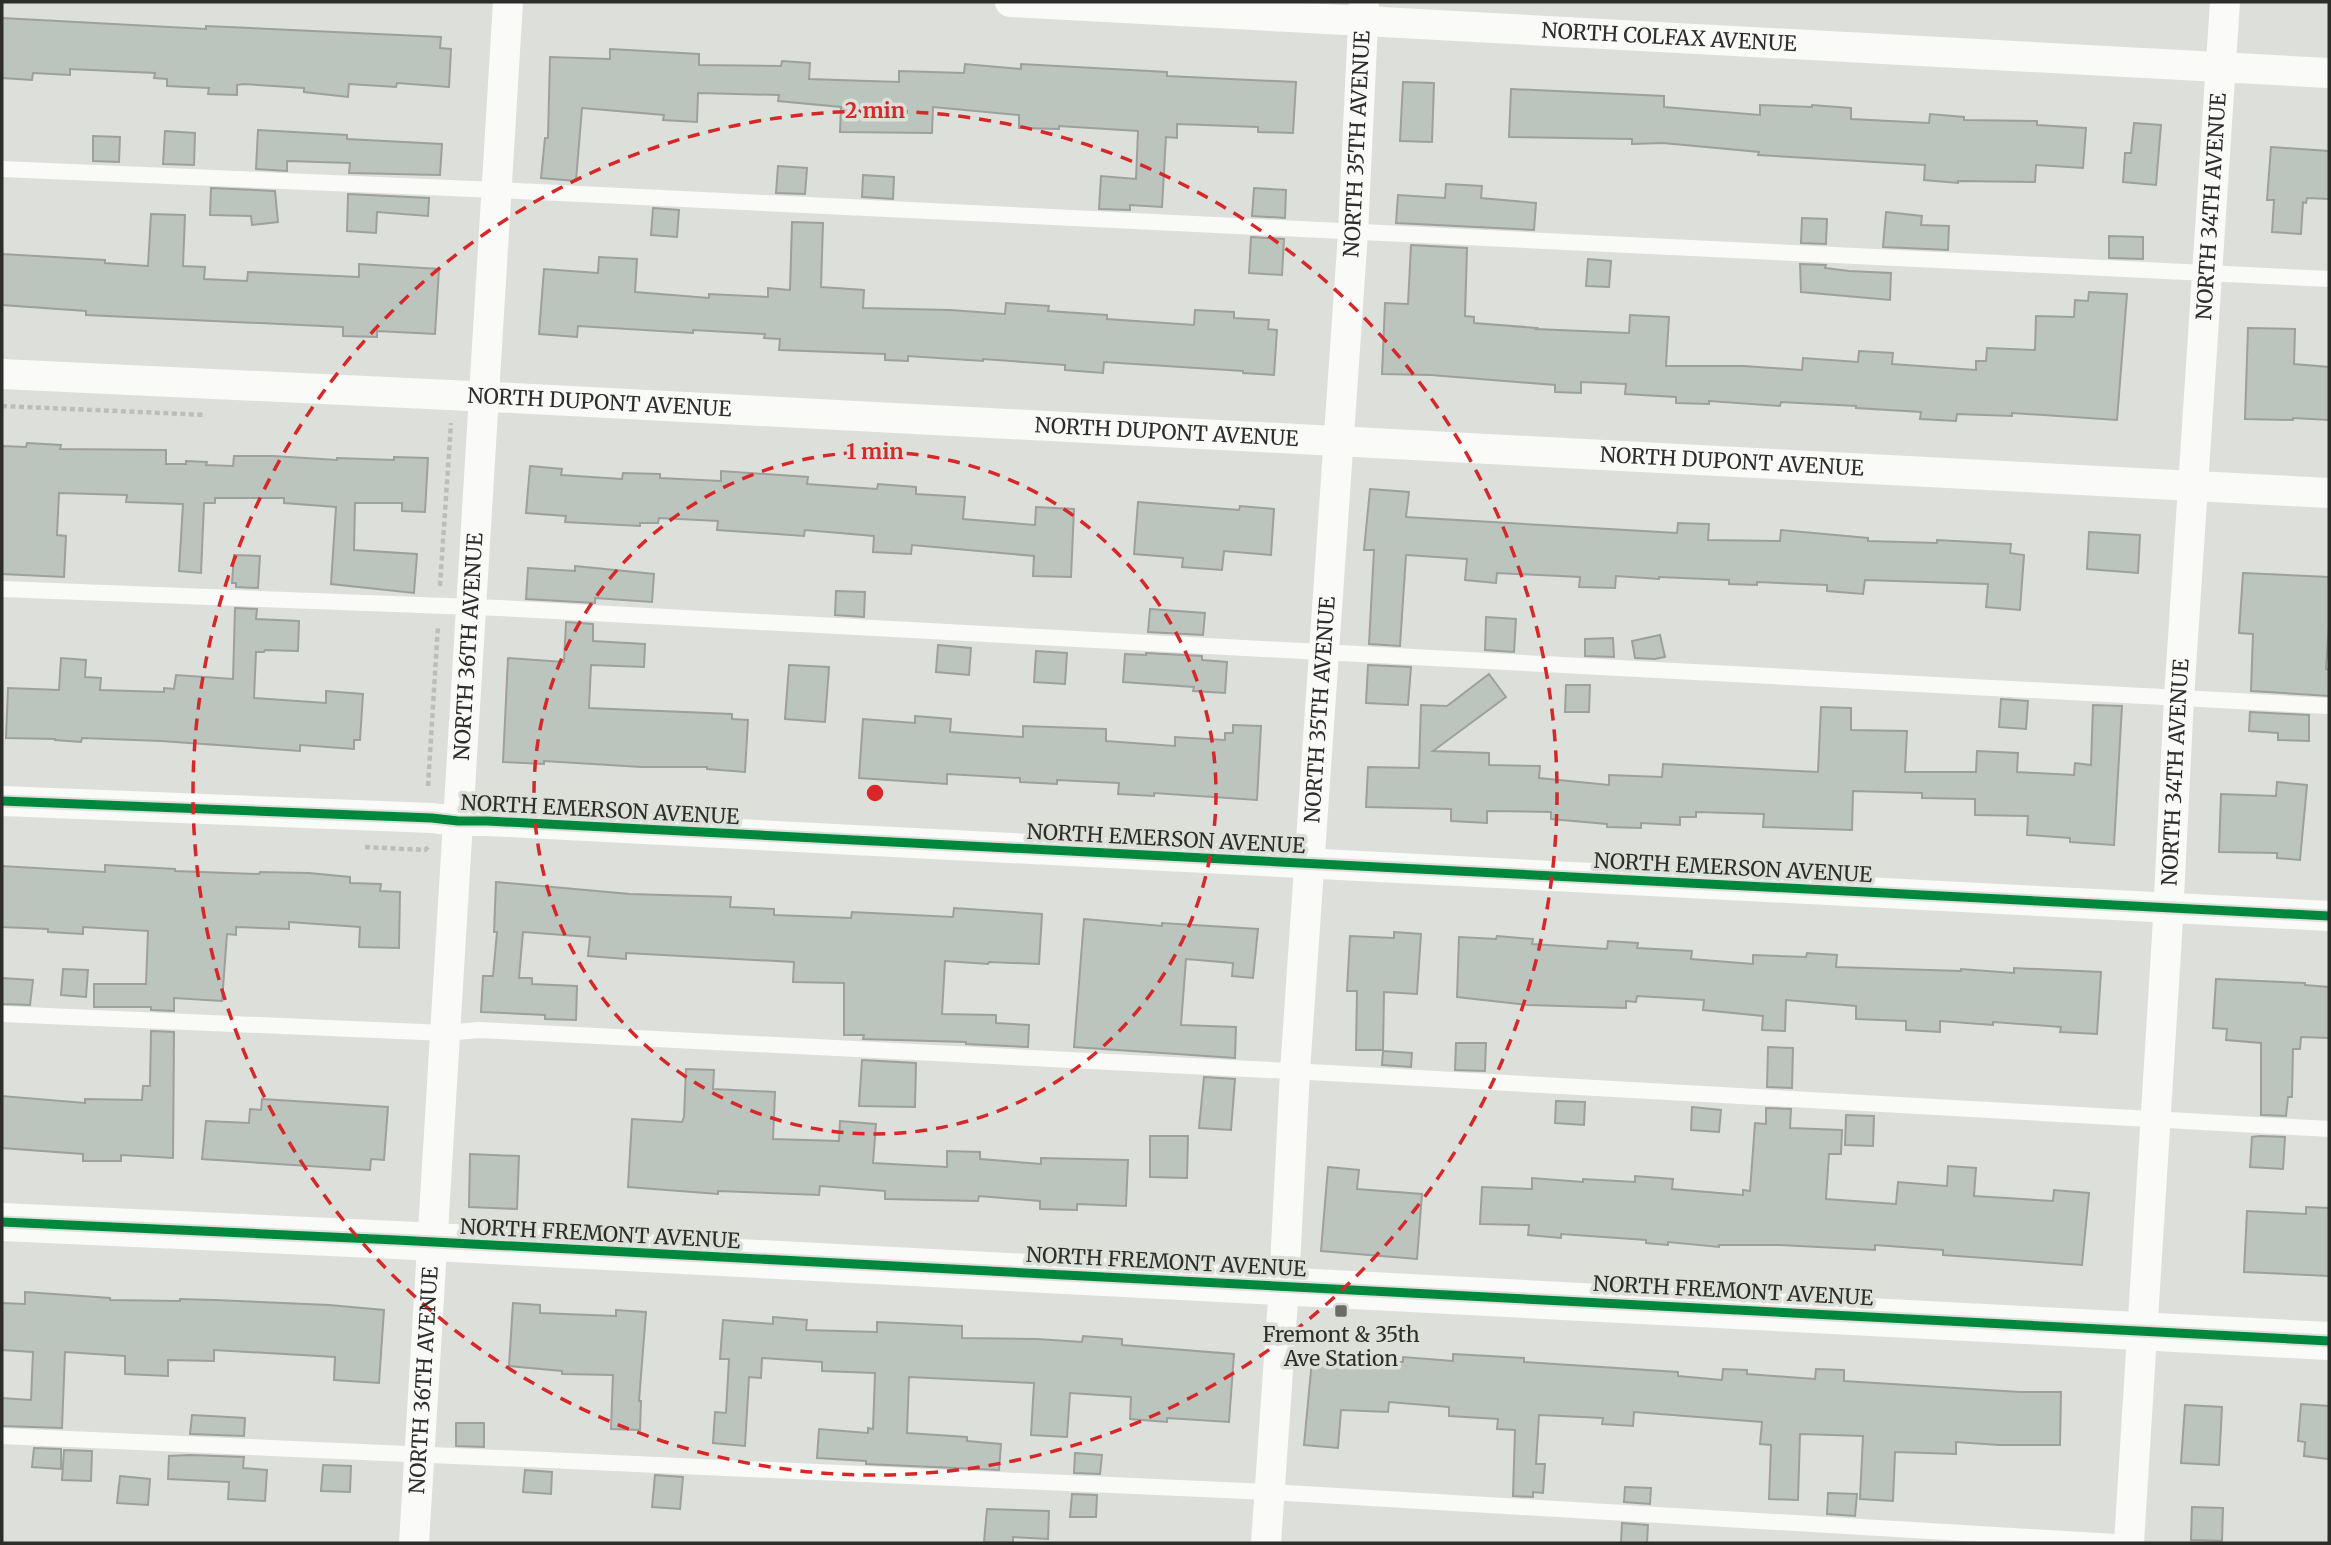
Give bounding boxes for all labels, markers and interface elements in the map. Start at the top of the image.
street label: NORTH COLFAX AVENUE [1541,17,1798,57]
street label: NORTH 35TH AVENUE [1337,29,1376,258]
street label: NORTH 34TH AVENUE [2190,91,2232,321]
text: 2 min [845,97,905,124]
street label: NORTH DUPONT AVENUE [467,382,733,422]
street label: NORTH DUPONT AVENUE [1034,411,1300,452]
text: 1 min [846,438,904,465]
street label: NORTH DUPONT AVENUE [1599,441,1865,482]
street label: NORTH 36TH AVENUE [448,531,489,761]
street label: NORTH 35TH AVENUE [1298,595,1341,824]
street label: NORTH 34TH AVENUE [2156,657,2195,887]
centre of rings [863,781,887,805]
street label: NORTH EMERSON AVENUE [460,789,741,830]
street label: NORTH EMERSON AVENUE [1026,818,1307,859]
street label: NORTH EMERSON AVENUE [1593,847,1874,888]
street label: NORTH FREMONT AVENUE [459,1213,741,1254]
street label: NORTH FREMONT AVENUE [1025,1241,1307,1282]
street label: NORTH 36TH AVENUE [403,1265,444,1495]
street label: NORTH FREMONT AVENUE [1592,1270,1874,1311]
marker: Fremont & 35th Ave Station [1333,1303,1349,1319]
place label: Fremont & 35th Ave Station [1262,1321,1420,1372]

